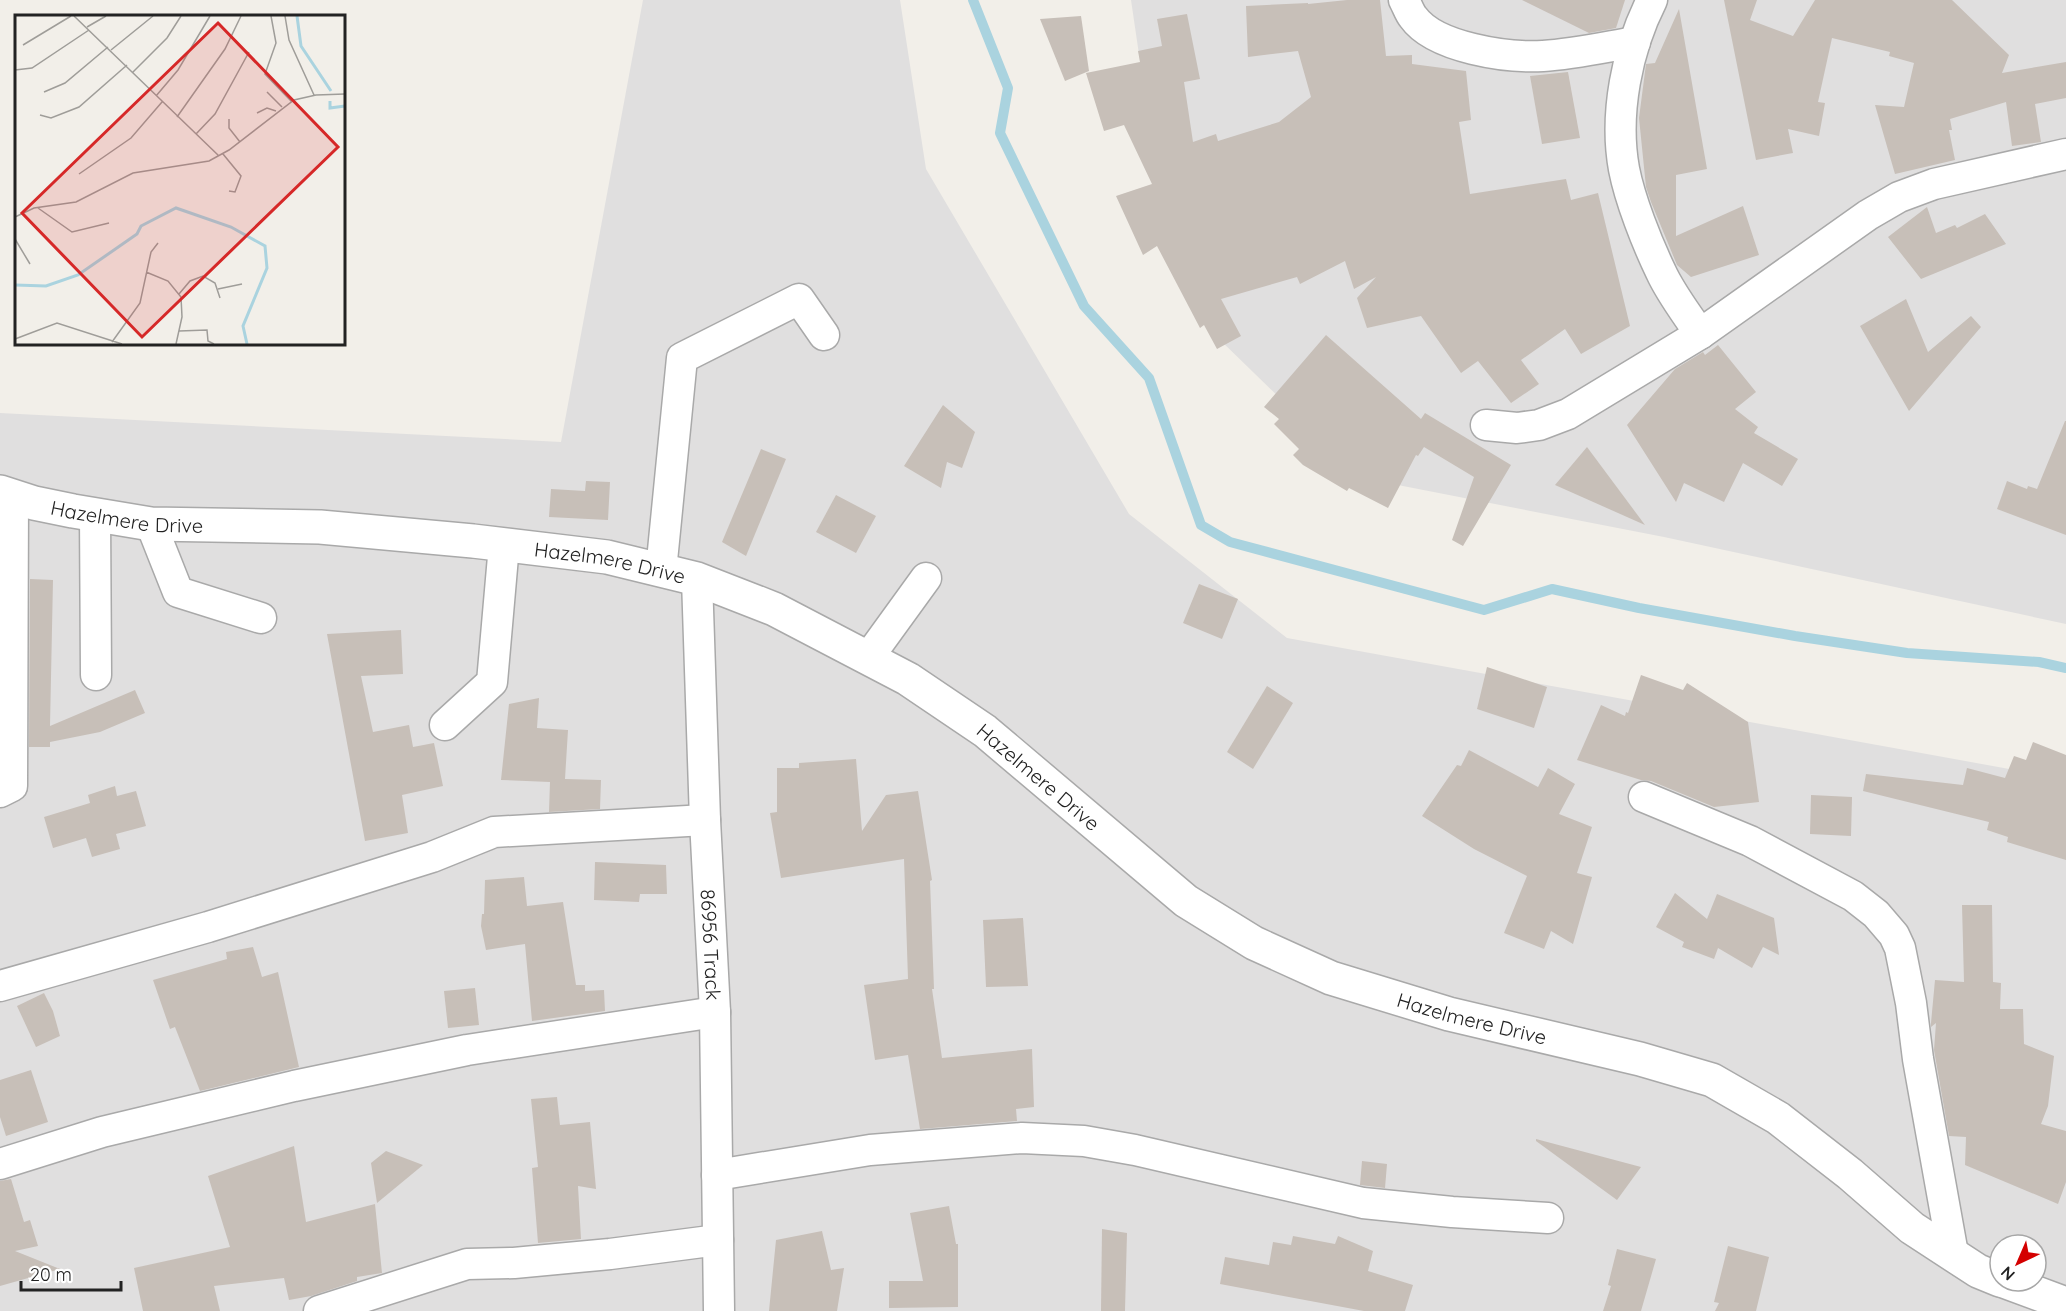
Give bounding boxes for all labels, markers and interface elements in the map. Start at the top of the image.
inset map [15,15,345,345]
street label: Hazelmere Drive [49,494,203,537]
street label: Hazelmere Drive [533,536,688,588]
street label: Hazelmere Drive [972,717,1105,836]
street label: 86956 Track [696,888,727,1001]
street label: Hazelmere Drive [1394,986,1549,1049]
north arrow [1988,1233,2048,1293]
scale bar [21,1254,122,1292]
text: 20 m [30,1263,72,1286]
text: N [1996,1263,2019,1285]

